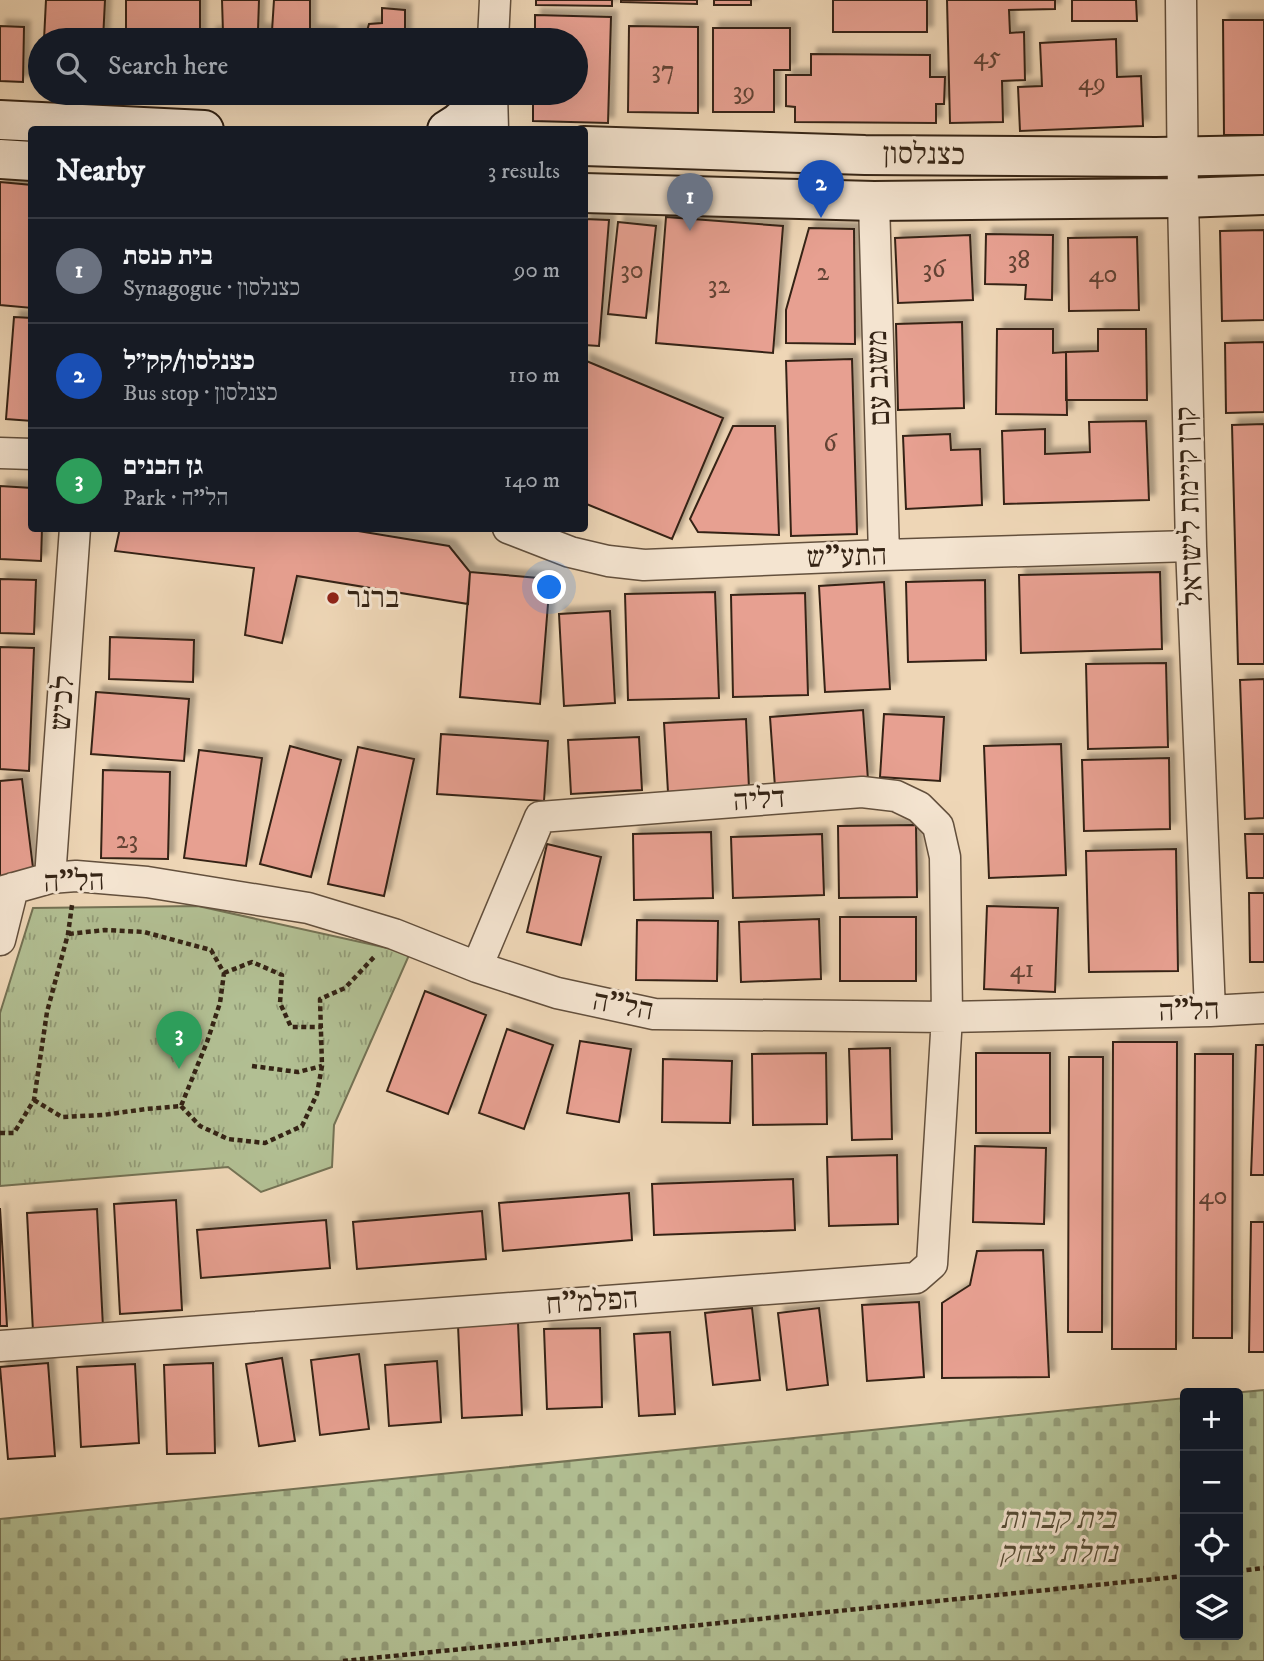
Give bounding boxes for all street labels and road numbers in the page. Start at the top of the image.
street label: כצנלסון [882,136,966,174]
street label: משגב עם [859,329,899,427]
street label: קרן קיימת לישראל [1168,406,1212,606]
street label: התע"ש [806,537,888,577]
street label: לכיש [43,674,83,732]
street label: דליה [732,780,786,820]
street label: הל"ה [43,862,105,902]
street label: הל"ה [590,982,656,1030]
street label: הל"ה [1158,991,1220,1031]
street label: הפלמ"ח [544,1280,640,1324]

